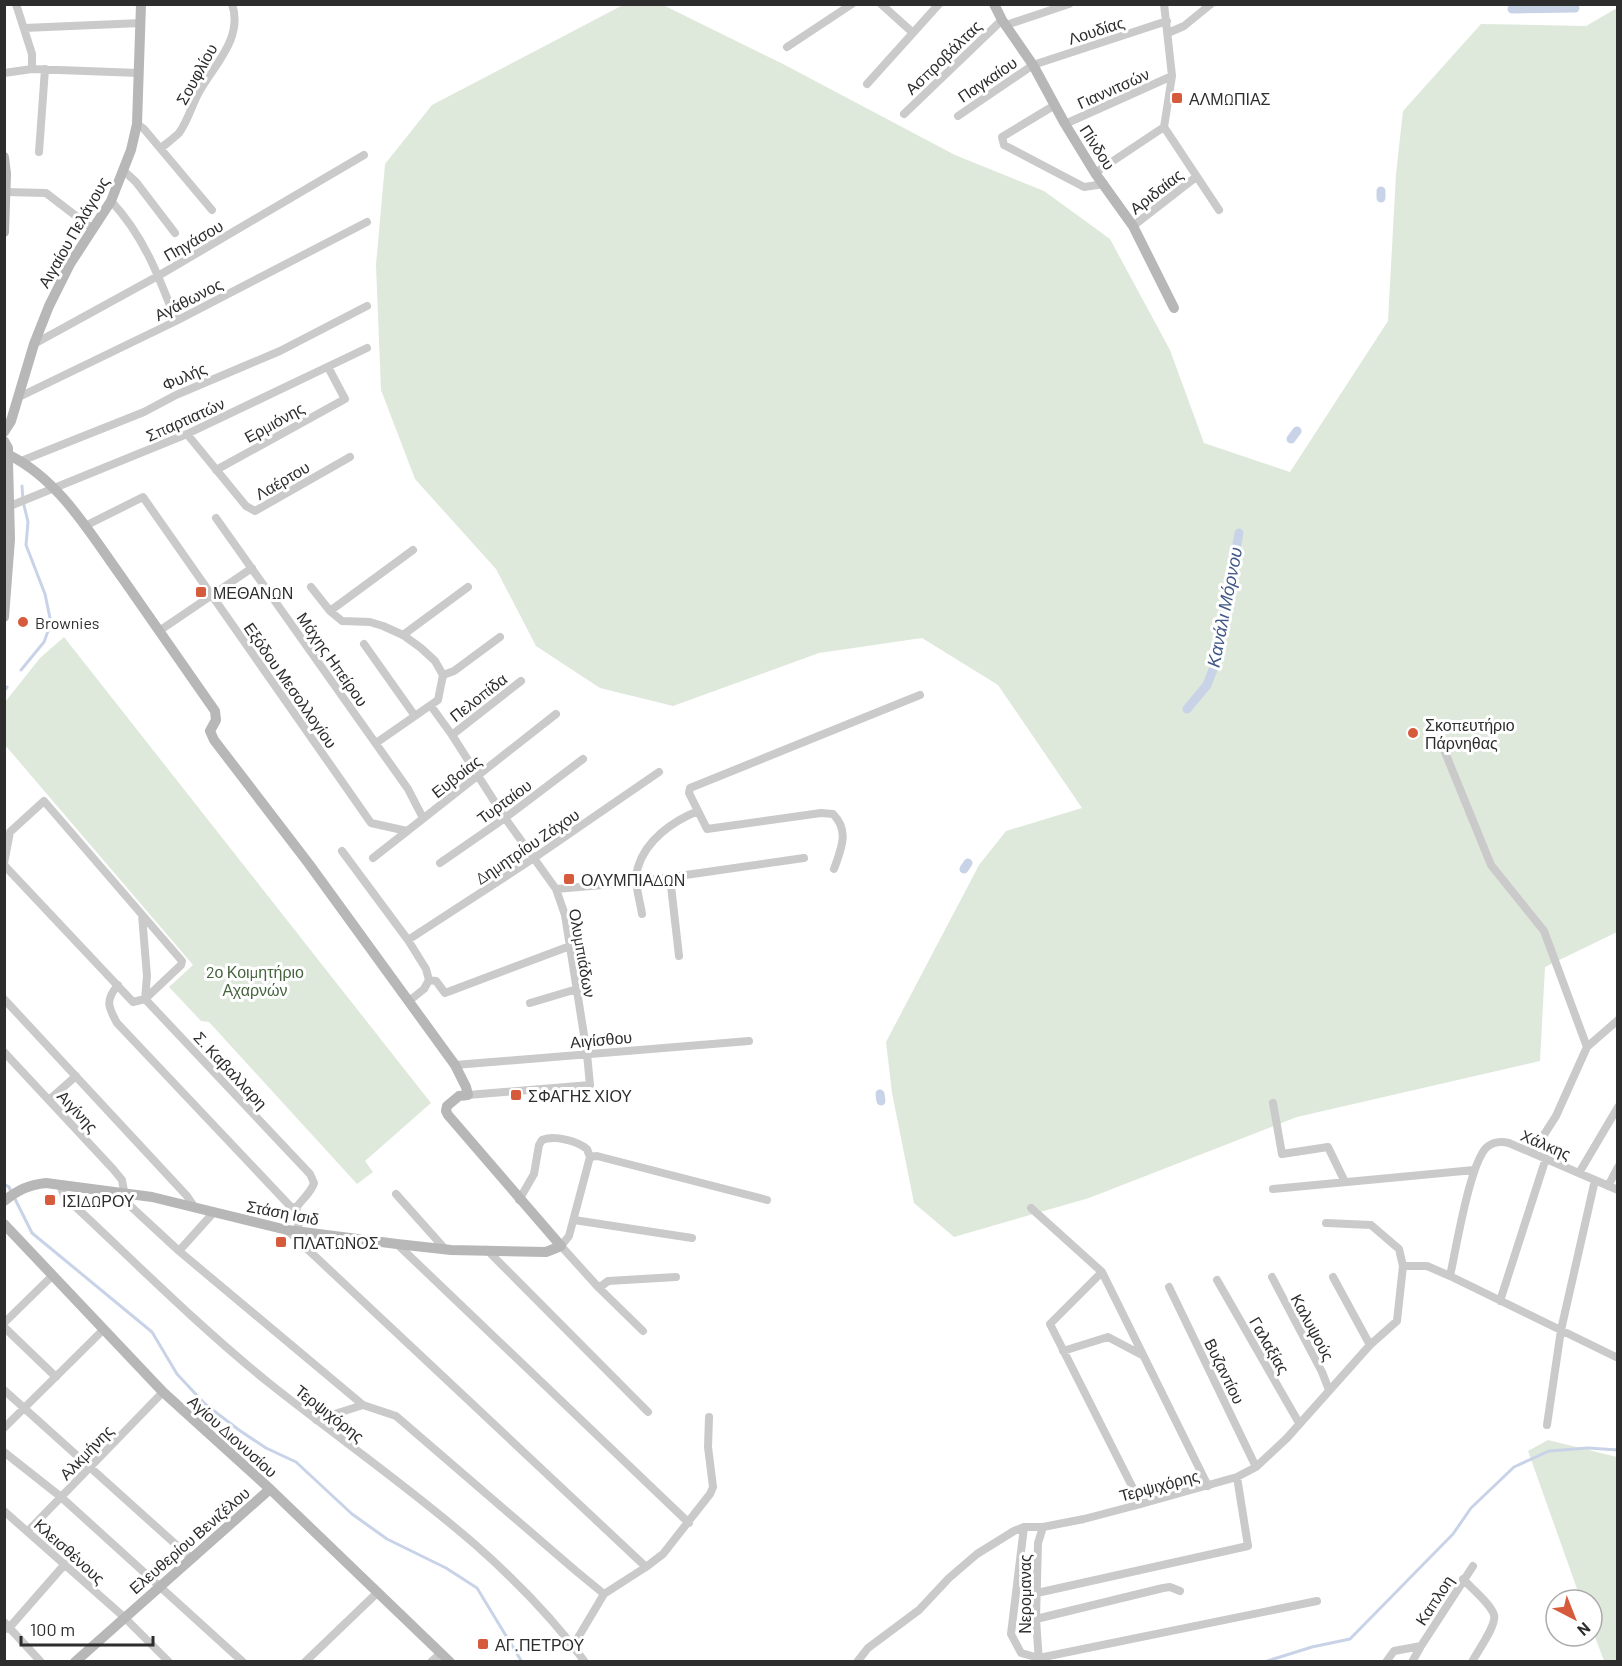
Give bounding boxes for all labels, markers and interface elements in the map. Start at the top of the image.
street label: Λουδίας [1066,12,1127,48]
street label: Ασπροβάλτας [901,16,985,98]
street label: Σουφλίου [171,40,221,108]
street label: Παγκαίου [954,52,1020,106]
street label: Γιαννιτσών [1074,64,1152,112]
place label: ΑΛΜΩΠΙΑΣ [1189,89,1271,108]
marker: ΑΛΜΩΠΙΑΣ [1170,91,1184,105]
street label: Πίνδου [1077,121,1119,173]
street label: Αριδαίας [1126,164,1187,218]
street label: Αιγαίου Πελάγους [34,173,113,291]
street label: Πηγάσου [160,215,226,265]
street label: Αγάθωνος [151,274,225,324]
street label: Φυλής [159,358,209,394]
street label: Σπαρτιατών [143,393,227,445]
street label: Ερμιόνης [241,398,308,446]
street label: Λαέρτου [251,457,313,503]
water label: Κανάλι Μόρνου [1202,545,1246,669]
place label: ΜΕΘΑΝΩΝ [213,583,293,602]
marker: ΜΕΘΑΝΩΝ [194,585,208,599]
street label: Μάχης Ηπείρου [294,608,372,710]
place label: Brownies [35,613,100,632]
marker: Brownies [16,615,30,629]
street label: Εξόδου Μεσολλογίου [240,619,341,752]
street label: Πελοπίδα [446,669,510,725]
place label: Σκοπευτήριο Πάρνηθας [1425,715,1515,752]
marker: Σκοπευτήριο Πάρνηθας [1406,726,1420,740]
street label: Ευβοίας [427,750,485,801]
street label: Τυρταίου [473,775,535,827]
street label: Δημητρίου Ζάχου [471,804,583,888]
place label: ΟΛΥΜΠΙΑΔΩΝ [581,870,685,889]
marker: ΟΛΥΜΠΙΑΔΩΝ [562,872,576,886]
street label: Ολυμπιάδων [566,907,600,999]
park label: 2ο Κοιμητήριο Αχαρνών [206,962,304,999]
street label: Σ. Καβαλλαρη [190,1027,272,1113]
street label: Αιγίσθου [569,1027,633,1051]
street label: Αιγίνης [54,1086,102,1136]
place label: ΣΦΑΓΗΣ ΧΙΟΥ [528,1086,632,1105]
marker: ΣΦΑΓΗΣ ΧΙΟΥ [509,1088,523,1102]
street label: Χάλκης [1518,1125,1574,1163]
place label: ΙΣΙΔΩΡΟΥ [62,1191,135,1210]
marker: ΙΣΙΔΩΡΟΥ [43,1193,57,1207]
street label: Στάση Ισιδ [245,1196,321,1228]
place label: ΠΛΑΤΩΝΟΣ [293,1233,379,1252]
marker: ΠΛΑΤΩΝΟΣ [274,1235,288,1249]
street label: Καλυψούς [1288,1290,1339,1364]
street label: Γαλαξίας [1245,1313,1294,1378]
street label: Βυζαντίου [1200,1335,1249,1407]
street label: Τερψιχόρης [292,1380,368,1446]
street label: Αγίου Διονυσίου [185,1391,281,1481]
street label: Αλκμήνης [55,1420,117,1483]
street label: Τερψιχόρης [1117,1465,1201,1505]
street label: Ελευθερίου Βενιζέλου [125,1483,254,1598]
street label: Κλεισθένους [31,1514,110,1588]
street label: Νερομανας [1015,1554,1034,1634]
street label: Καπλοη [1411,1572,1457,1628]
north arrow [1544,1588,1604,1648]
scale bar [21,1609,153,1647]
text: 100 m [30,1618,75,1640]
text: N [1574,1619,1595,1640]
place label: ΑΓ.ΠΕΤΡΟΥ [495,1635,585,1654]
marker: ΑΓ.ΠΕΤΡΟΥ [476,1637,490,1651]

